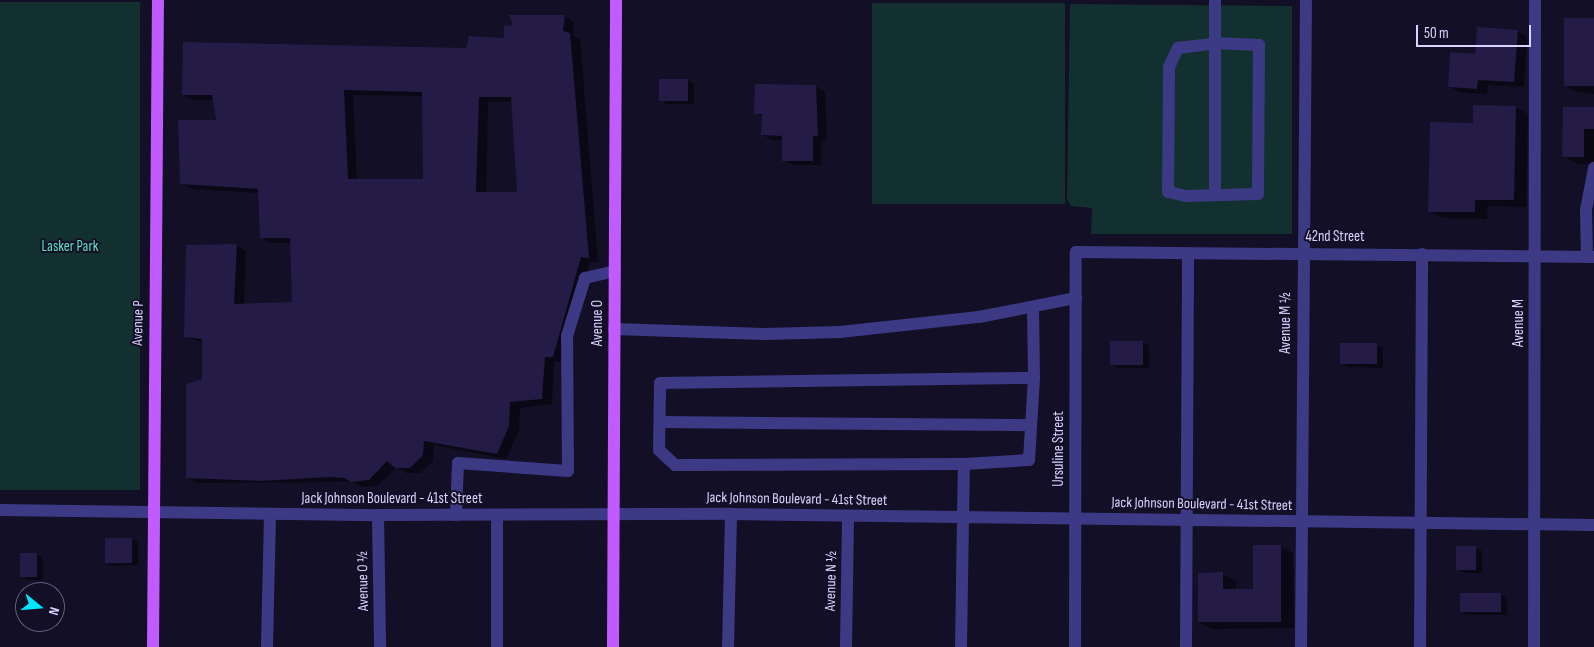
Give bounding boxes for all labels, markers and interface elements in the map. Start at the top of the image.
scale bar [1419,15,1534,47]
text: 50 m [1424,24,1449,43]
street label: 42nd Street [1305,228,1365,246]
park label: Lasker Park [42,238,98,256]
street label: Avenue M ½ [1277,292,1295,354]
street label: Avenue M [1510,299,1528,347]
street label: Avenue P [129,300,147,346]
street label: Avenue O [589,300,607,346]
street label: Ursuline Street [1050,411,1068,487]
street label: Jack Johnson Boulevard - 41st Street [706,488,888,510]
street label: Jack Johnson Boulevard - 41st Street [302,490,482,508]
street label: Jack Johnson Boulevard - 41st Street [1111,493,1293,515]
street label: Avenue O ½ [353,551,373,611]
street label: Avenue N ½ [821,551,841,611]
north arrow [15,582,65,632]
text: N [45,605,63,617]

